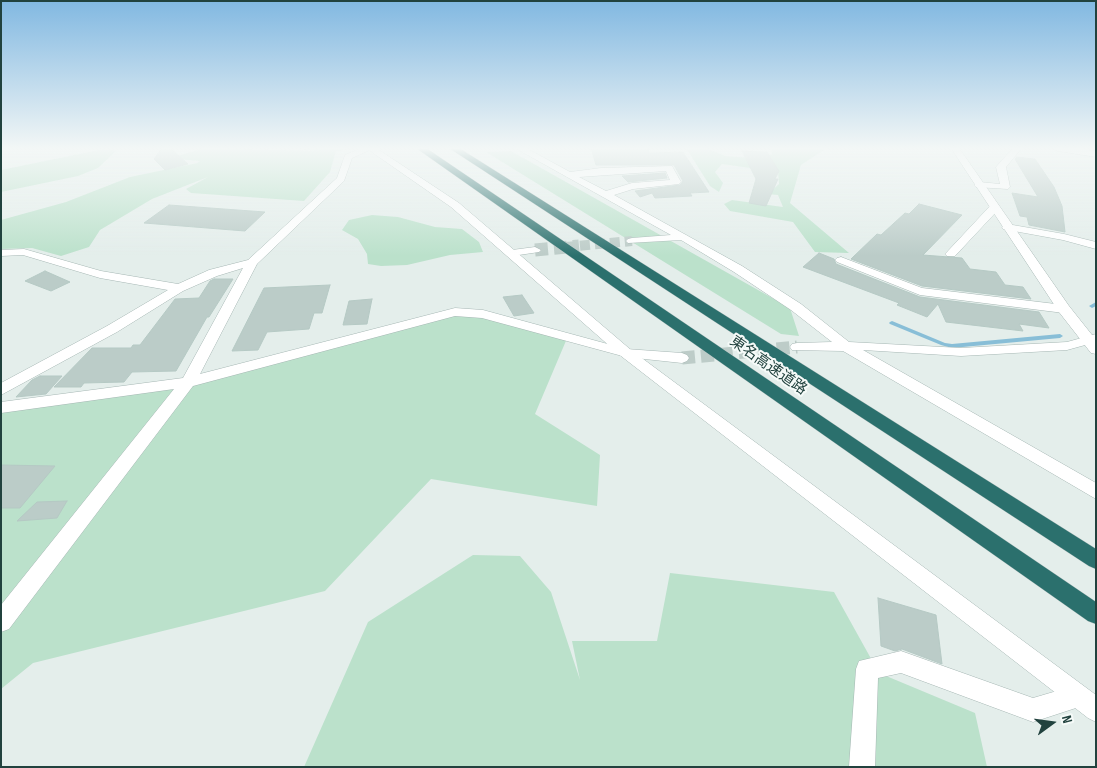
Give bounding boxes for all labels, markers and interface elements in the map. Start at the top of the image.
street label: 東名高速道路 [726,333,810,399]
north arrow [1027,698,1077,748]
text: N [1058,714,1076,725]

